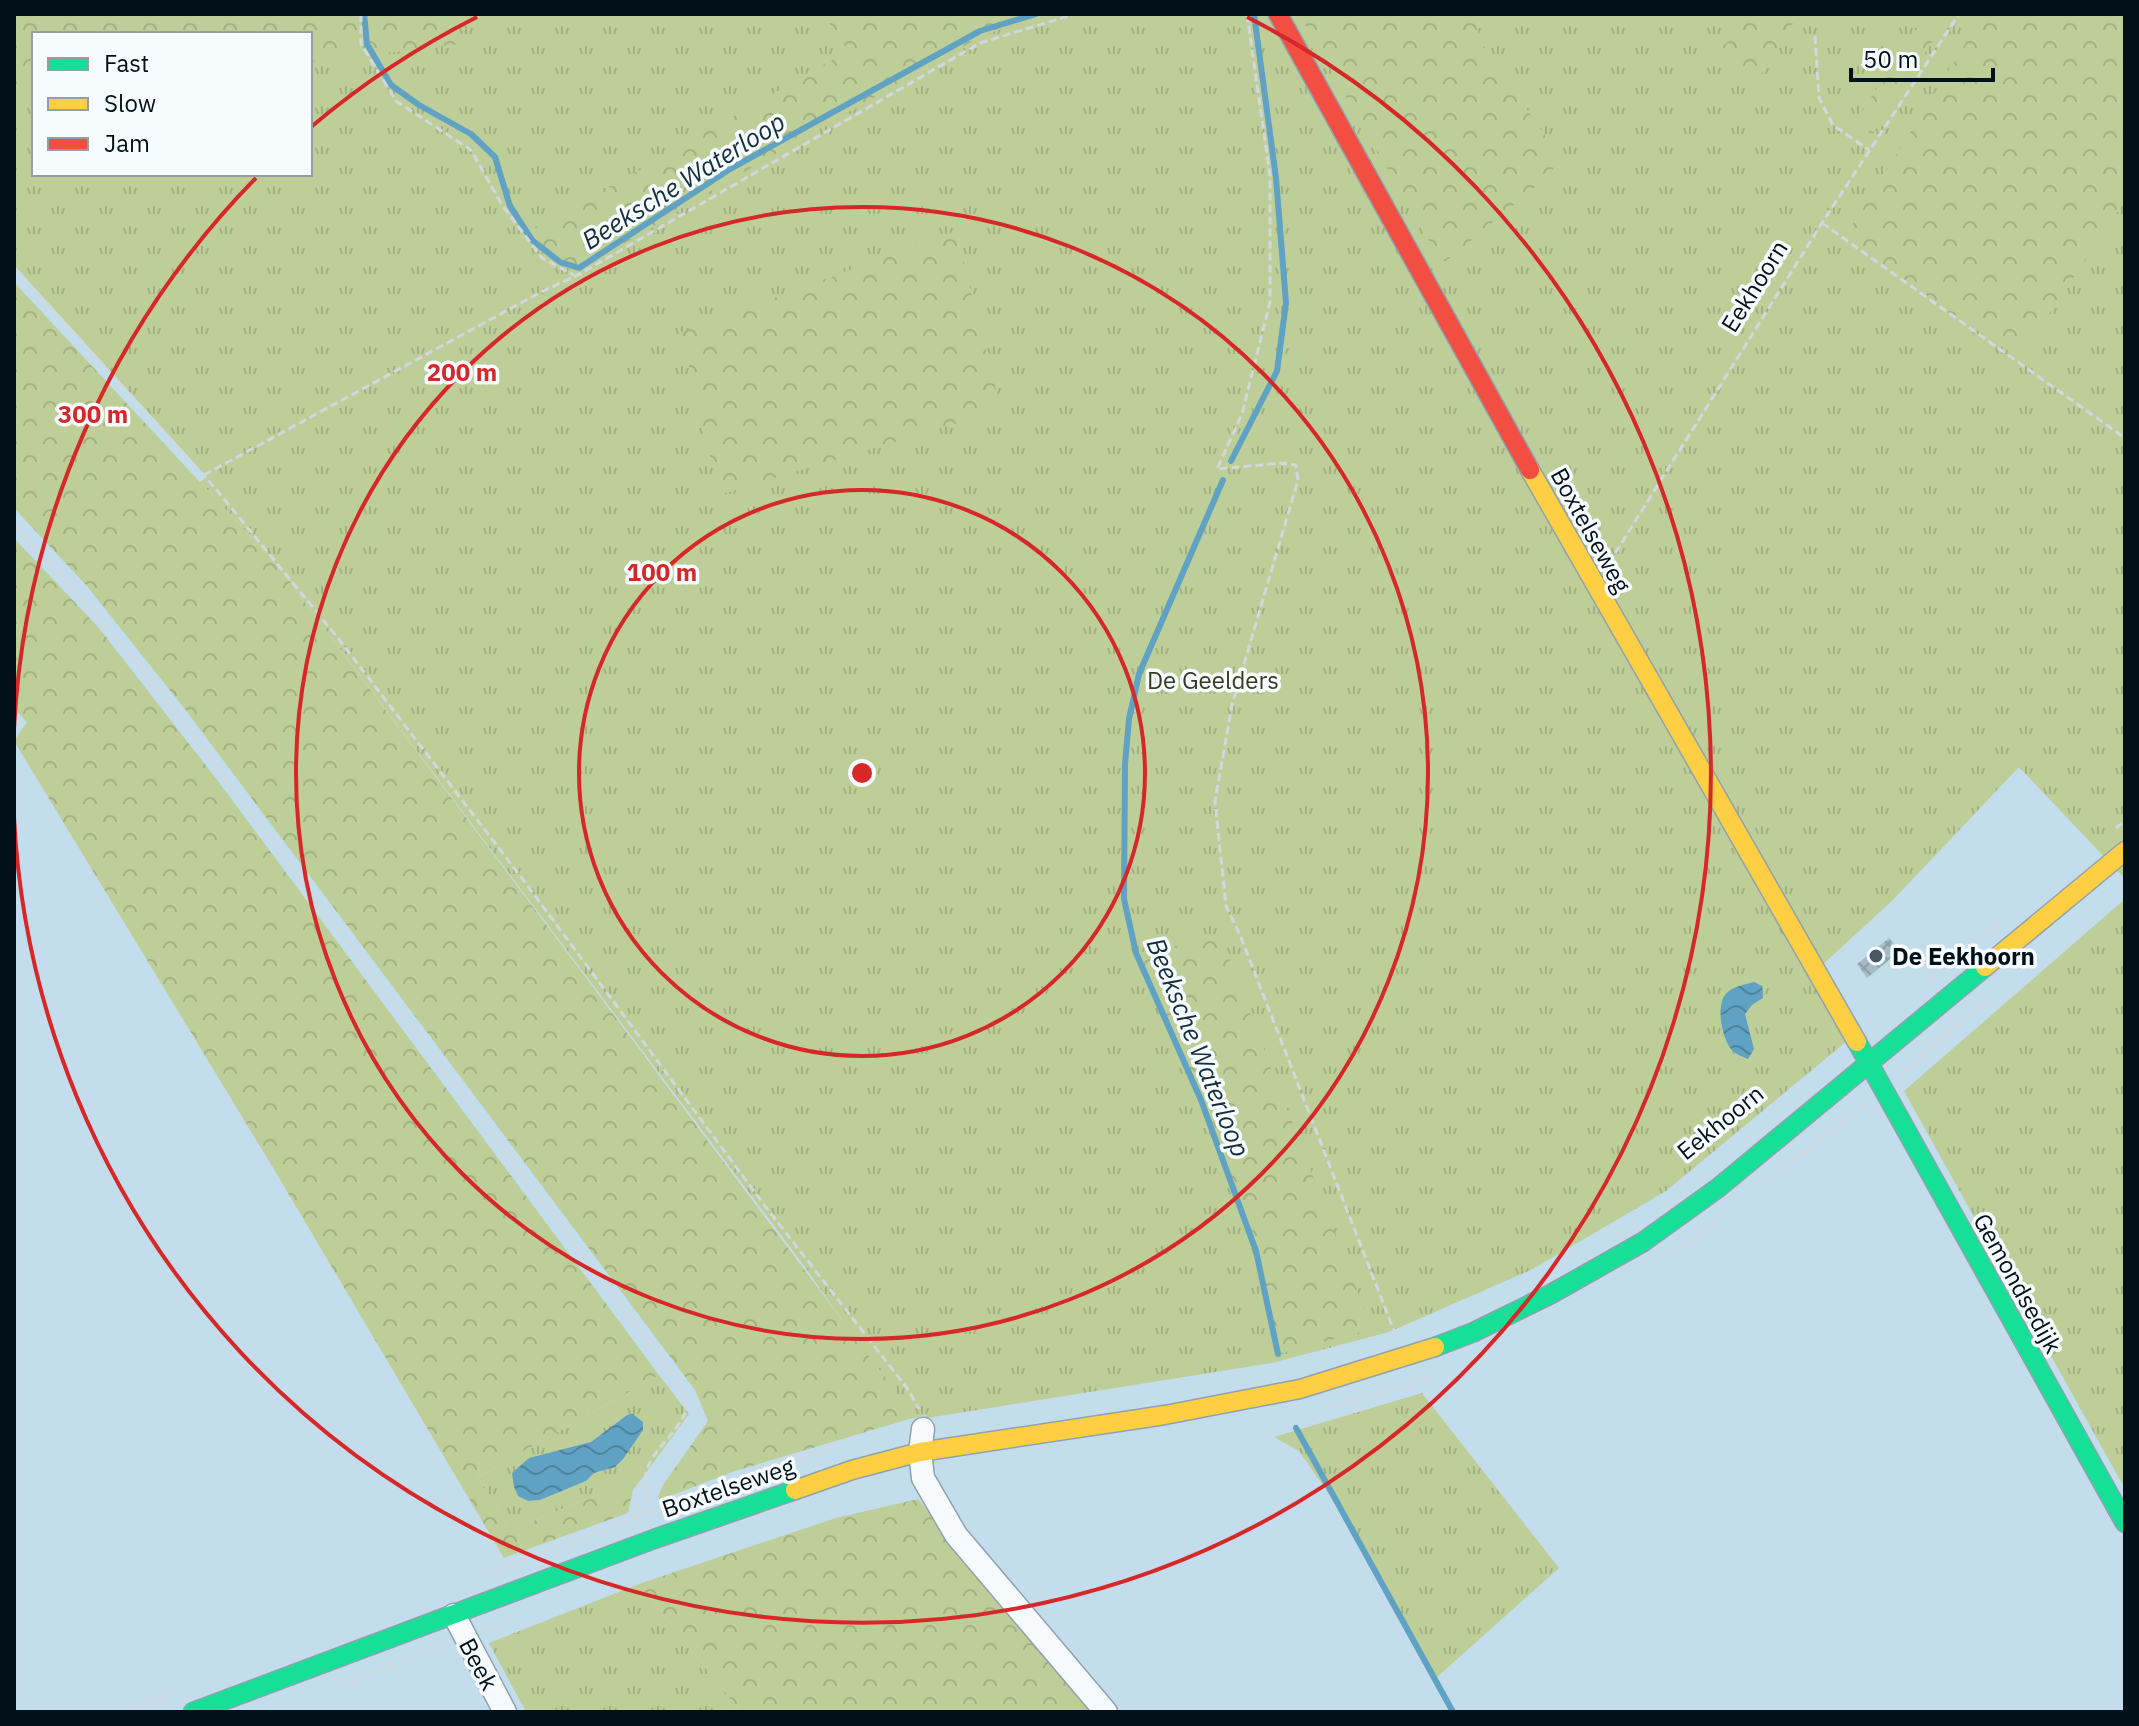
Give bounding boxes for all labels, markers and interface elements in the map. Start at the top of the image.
legend [32,32,312,176]
scale bar [1851,32,1993,82]
text: 50 m [1863,43,1918,75]
text: Fast [104,47,149,79]
text: Slow [104,87,156,119]
water label: Beeksche Waterloop [575,104,791,256]
text: Jam [104,127,150,159]
street label: Eekhoorn [1713,234,1795,338]
text: 200 m [427,356,497,388]
text: 300 m [58,398,128,430]
street label: Boxtelseweg [1544,462,1639,598]
text: 100 m [627,556,697,588]
park label: De Geelders [1147,664,1279,696]
centre of rings [848,759,876,787]
water label: Beeksche Waterloop [1139,932,1259,1162]
place label: De Eekhoorn [1892,940,2035,972]
marker: De Eekhoorn [1867,947,1885,965]
street label: Eekhoorn [1670,1077,1770,1167]
street label: Gemondsedijk [1966,1207,2070,1359]
street label: Boxtelseweg [658,1449,799,1525]
street label: Beek [452,1632,506,1696]

